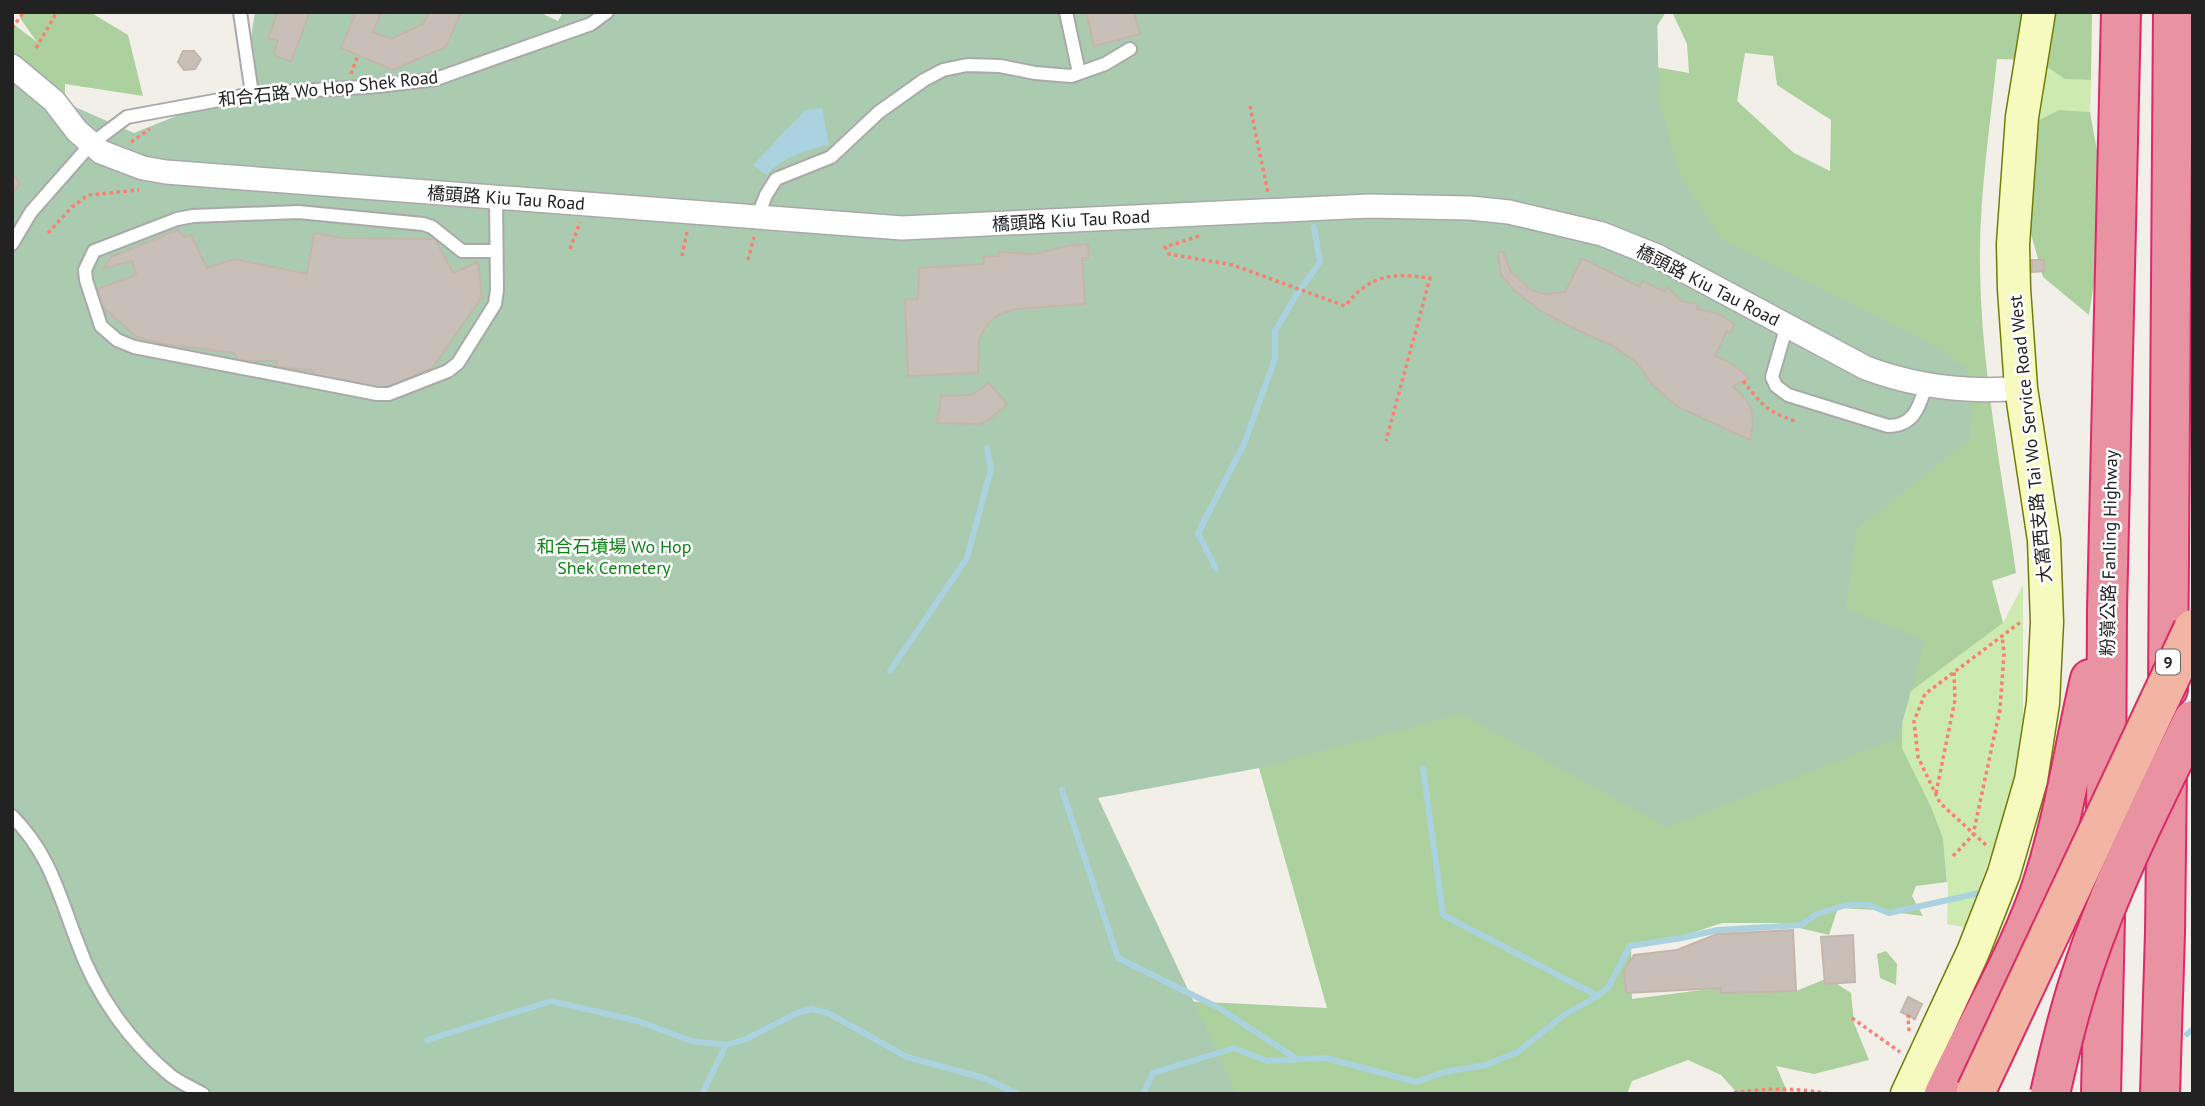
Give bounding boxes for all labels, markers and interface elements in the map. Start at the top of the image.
street label: 和合石路 Wo Hop Shek Road [217,65,439,111]
street label: 橋頭路 Kiu Tau Road [426,181,586,215]
street label: 橋頭路 Kiu Tau Road [991,204,1151,236]
street label: 橋頭路 Kiu Tau Road [1632,239,1784,331]
street label: 大窩西支路 Tai Wo Service Road West [2003,294,2057,584]
street label: 粉嶺公路 Fanling Highway [2096,449,2122,656]
park label: 和合石墳場 Wo Hop Shek Cemetery [537,535,691,579]
road number: 9 [2156,650,2180,674]

